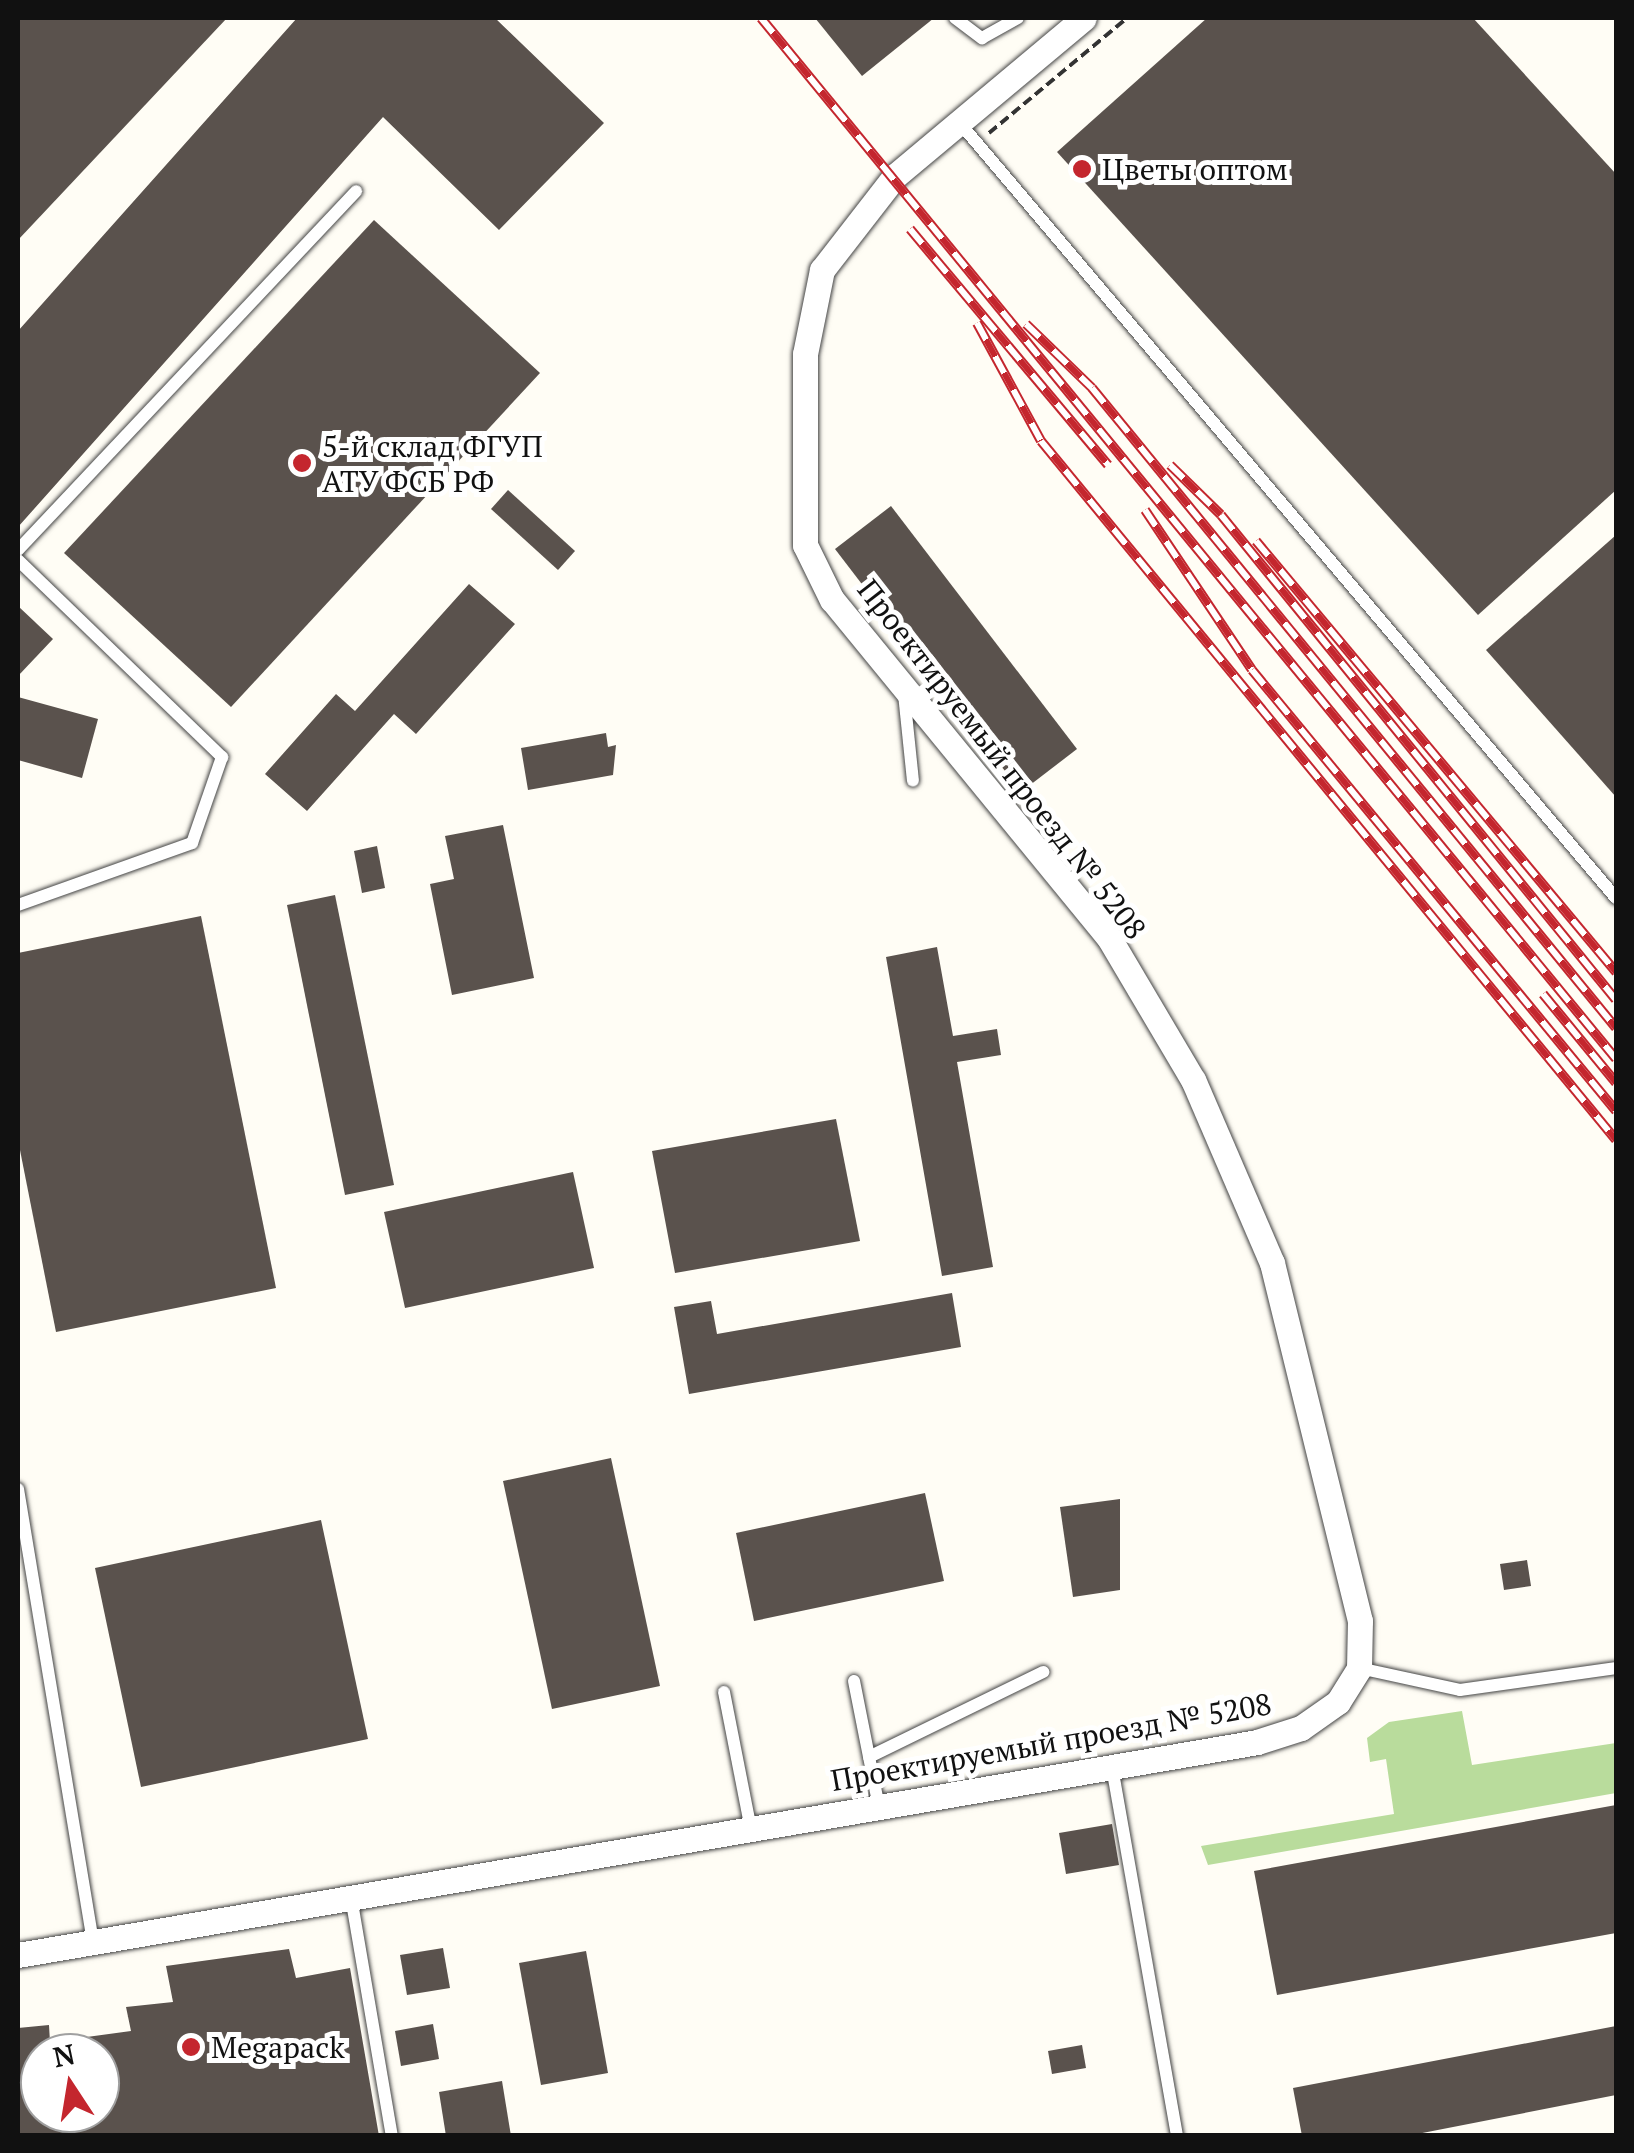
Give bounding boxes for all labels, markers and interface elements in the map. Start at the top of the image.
place label: Цветы оптом [1102,151,1288,187]
marker: Цветы оптом [1071,158,1093,180]
place label: 5-й склад ФГУП АТУ ФСБ РФ [322,428,543,498]
marker: 5-й склад ФГУП АТУ ФСБ РФ [291,452,313,474]
street label: Проектируемый проезд № 5208 [850,572,1154,946]
street label: Проектируемый проезд № 5208 [828,1685,1274,1799]
place label: Megapack [211,2029,345,2065]
north arrow [20,2033,120,2133]
text: N [50,2035,78,2075]
marker: Megapack [180,2036,202,2058]

